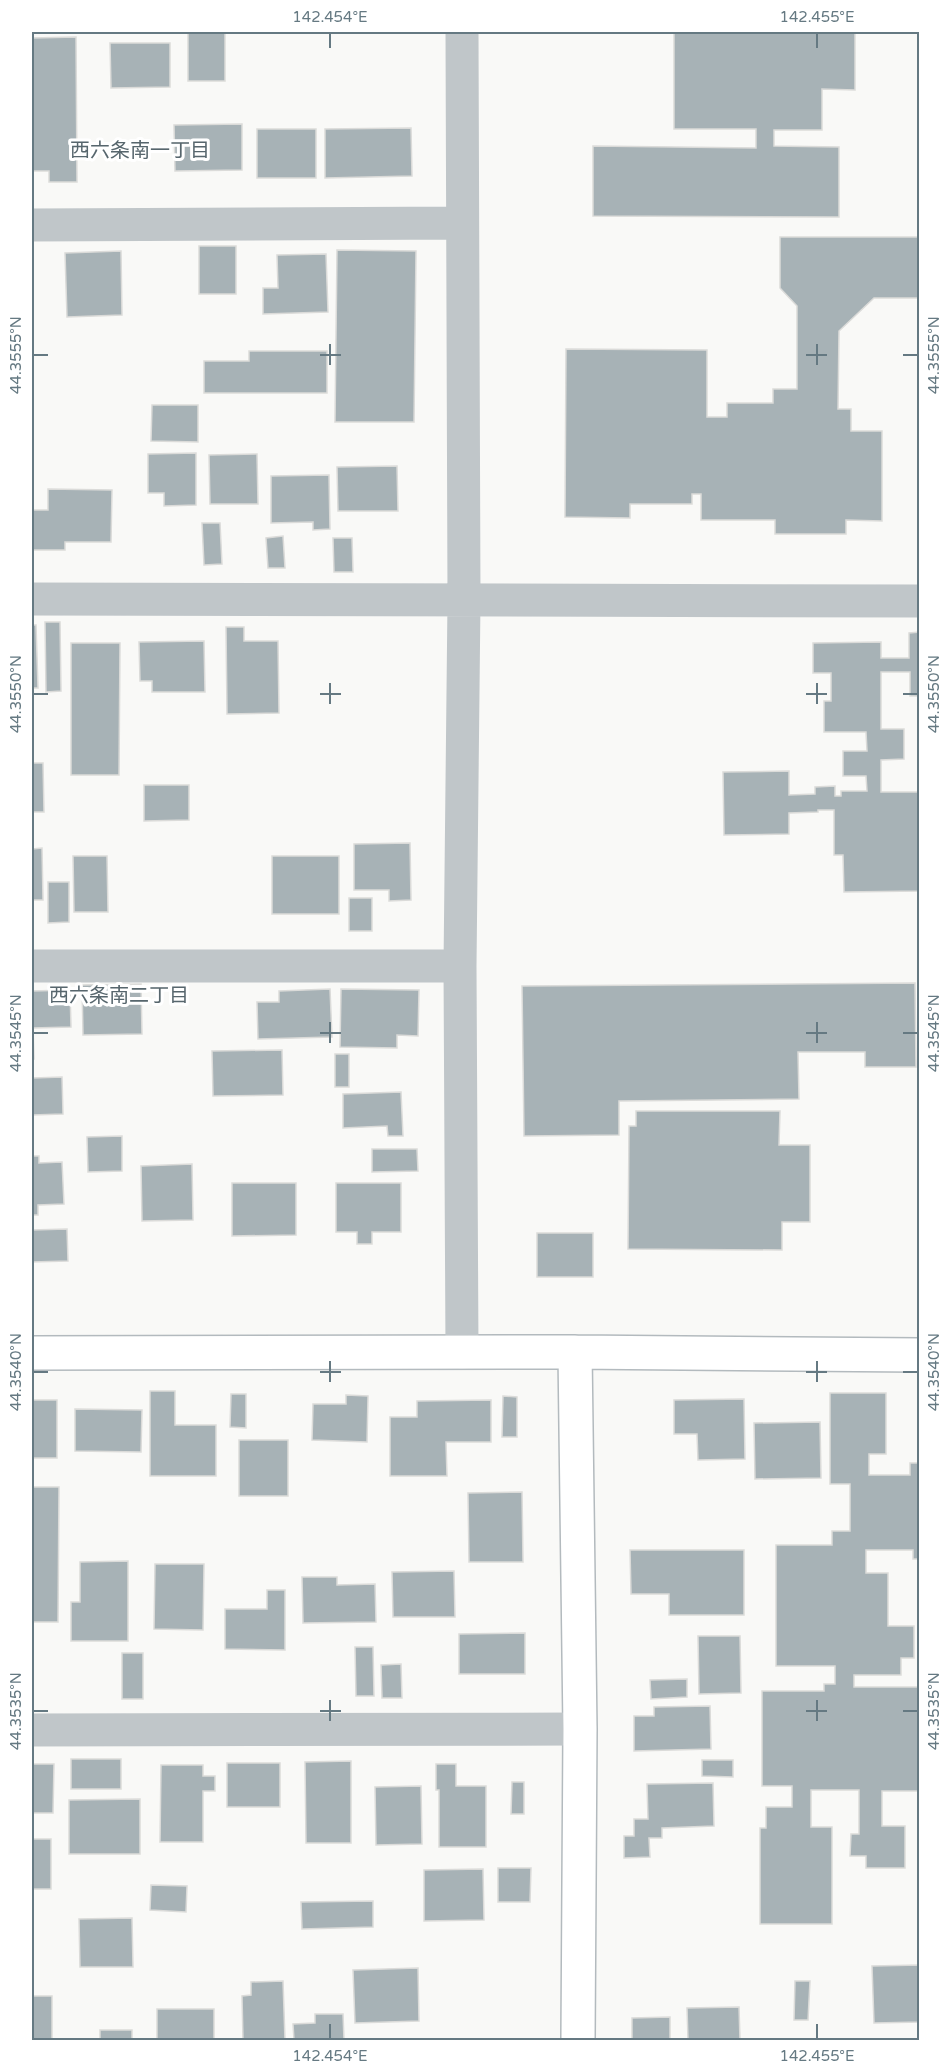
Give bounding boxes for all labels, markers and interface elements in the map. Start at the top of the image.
text: 142.454°E [292,8,368,26]
text: 142.455°E [779,8,855,26]
district label: 西六条南一丁目 [70,139,210,163]
text: 44.3555°N [7,316,25,394]
text: 44.3555°N [925,316,943,394]
text: 44.3550°N [7,655,25,733]
text: 44.3550°N [925,655,943,733]
district label: 西六条南二丁目 [49,984,189,1008]
text: 44.3545°N [7,994,25,1072]
text: 44.3545°N [925,994,943,1072]
text: 44.3540°N [7,1333,25,1411]
text: 44.3540°N [925,1333,943,1411]
text: 44.3535°N [7,1672,25,1750]
text: 44.3535°N [925,1672,943,1750]
text: 142.454°E [292,2047,368,2065]
text: 142.455°E [779,2047,855,2065]

